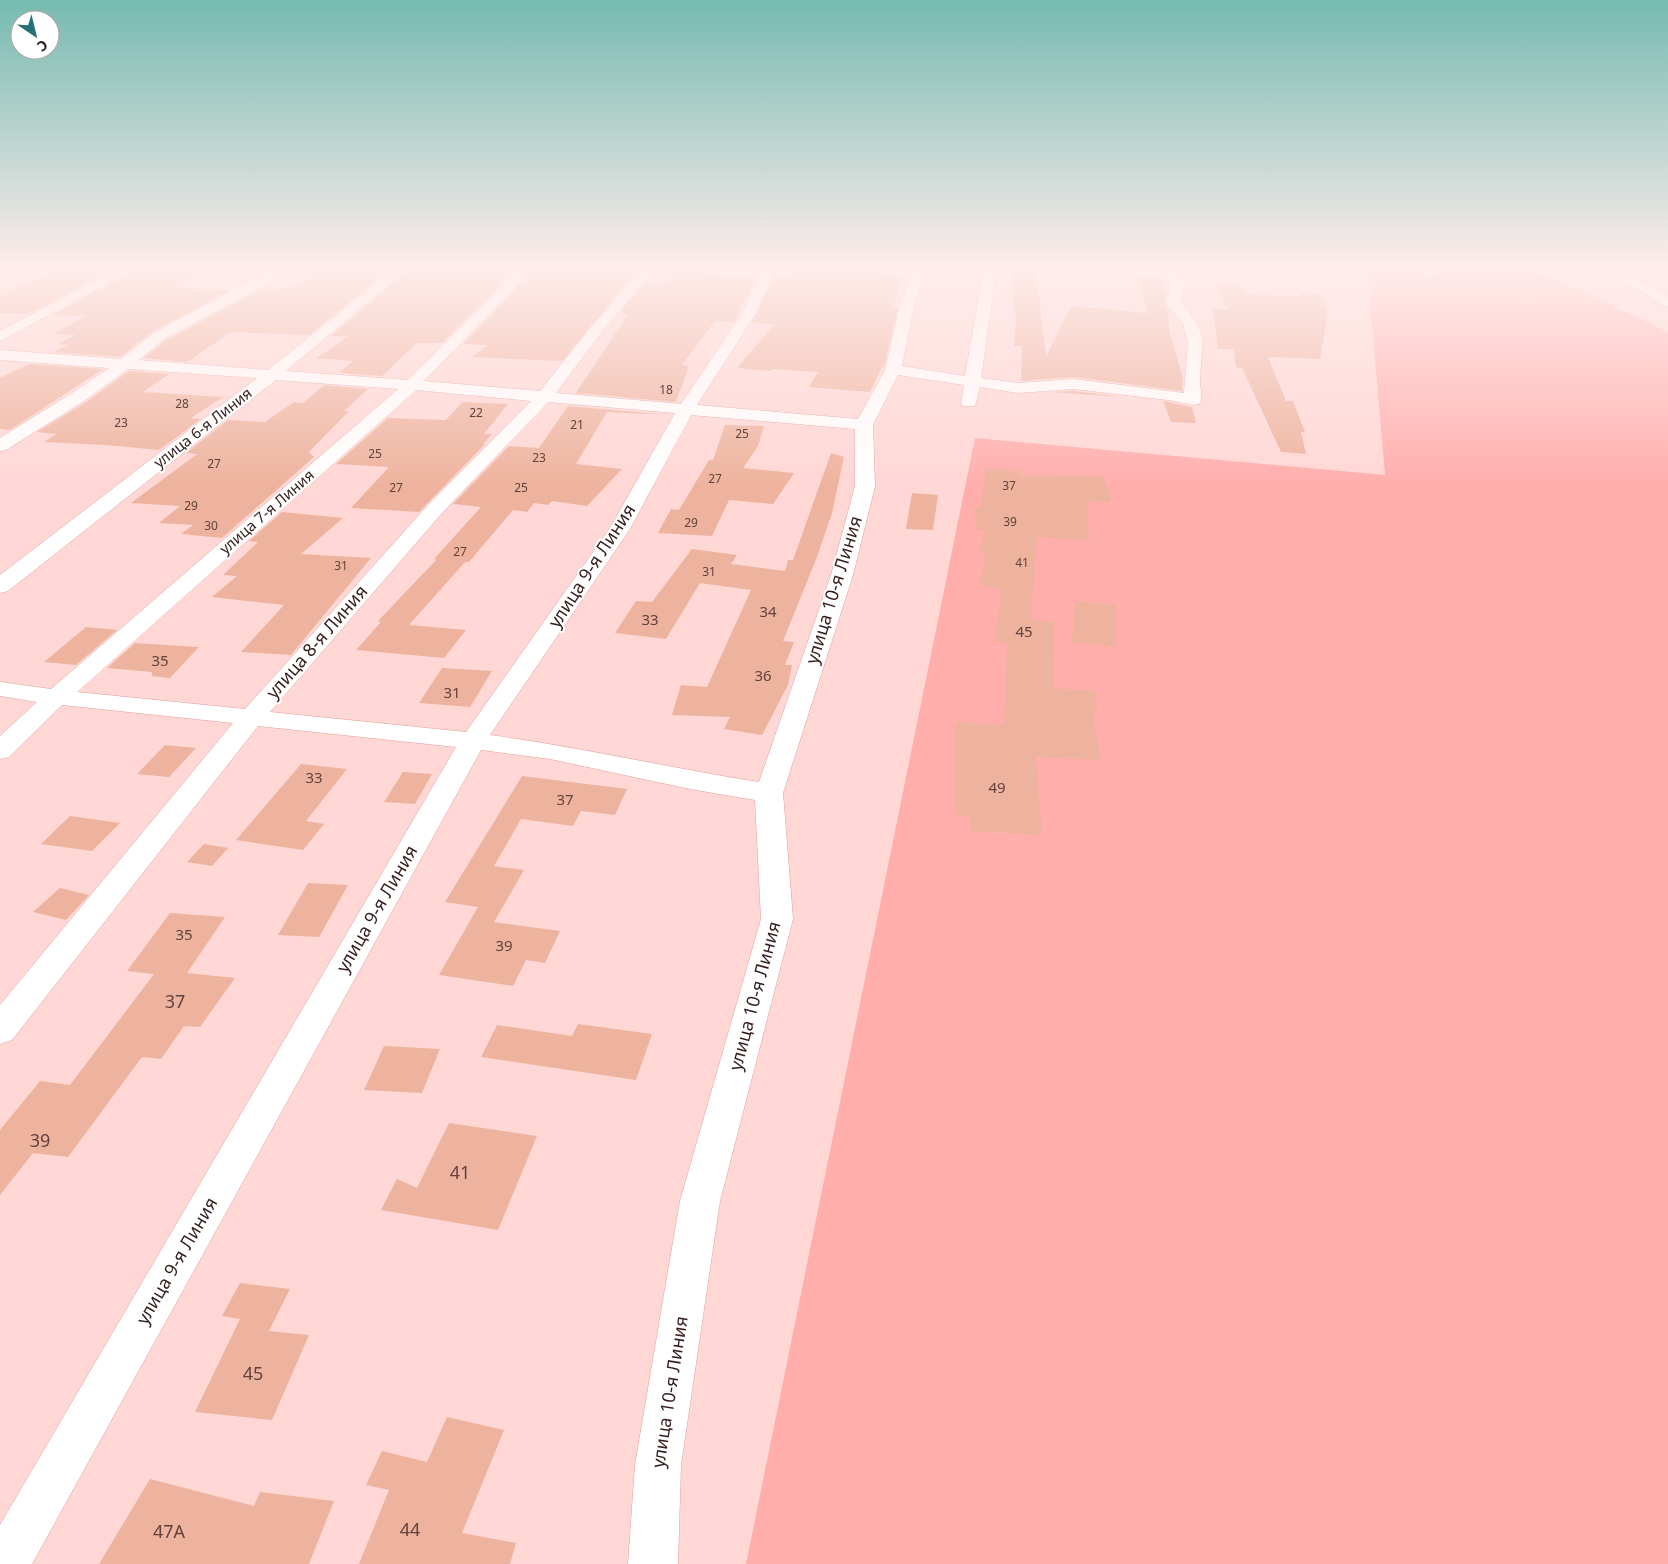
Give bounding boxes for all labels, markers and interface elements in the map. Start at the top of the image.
north arrow [10,10,60,60]
text: С [34,36,52,56]
house number: 18 [659,381,673,398]
street label: улица 6-я Линия [149,383,256,472]
house number: 28 [175,395,189,412]
house number: 22 [469,404,483,421]
house number: 23 [114,414,128,431]
house number: 21 [570,416,584,433]
house number: 25 [735,425,749,442]
house number: 25 [368,445,382,462]
house number: 23 [532,449,546,466]
house number: 27 [207,455,221,472]
street label: улица 7-я Линия [215,465,318,558]
house number: 27 [708,470,722,487]
house number: 37 [1002,477,1016,494]
house number: 27 [389,479,403,496]
house number: 25 [514,479,528,496]
house number: 29 [184,497,198,514]
street label: улица 9-я Линия [542,499,640,632]
street label: улица 10-я Линия [799,513,867,667]
house number: 39 [1003,513,1017,530]
house number: 29 [684,514,698,531]
house number: 30 [204,517,218,534]
house number: 27 [453,543,467,560]
house number: 41 [1015,554,1029,571]
house number: 31 [334,557,348,574]
house number: 31 [702,563,716,580]
street label: улица 8-я Линия [260,579,372,703]
house number: 34 [759,601,777,621]
house number: 33 [641,609,659,629]
house number: 45 [1015,621,1033,641]
house number: 35 [151,650,169,670]
house number: 36 [754,665,772,685]
house number: 31 [443,682,461,702]
house number: 33 [305,767,323,787]
house number: 49 [988,777,1006,797]
house number: 37 [556,789,574,809]
street label: улица 9-я Линия [330,840,422,977]
street label: улица 10-я Линия [723,918,785,1073]
house number: 35 [175,924,193,944]
house number: 39 [495,935,513,955]
house number: 37 [165,989,185,1013]
house number: 39 [30,1128,50,1152]
house number: 41 [450,1160,470,1184]
street label: улица 9-я Линия [130,1192,222,1329]
street label: улица 10-я Линия [645,1314,693,1470]
house number: 45 [243,1361,263,1385]
house number: 44 [400,1517,420,1541]
house number: 47А [153,1519,186,1543]

